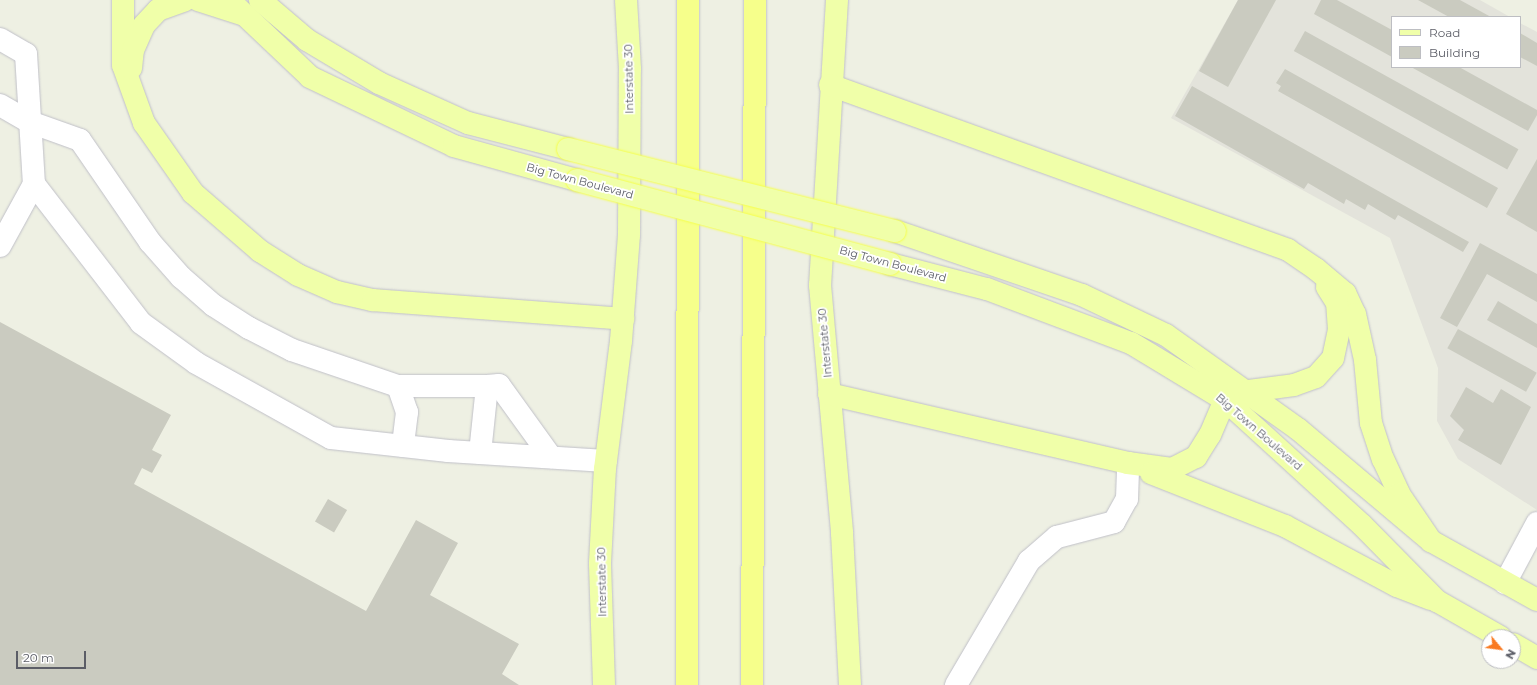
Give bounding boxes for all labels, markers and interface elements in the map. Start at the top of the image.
legend [1391,16,1521,68]
text: Road [1429,25,1460,40]
street label: Interstate 30 [622,44,636,114]
text: Building [1429,45,1480,60]
street label: Big Town Boulevard [525,160,635,202]
street label: Big Town Boulevard [838,243,948,285]
street label: Interstate 30 [815,308,835,378]
street label: Big Town Boulevard [1213,391,1305,473]
street label: Interstate 30 [595,547,609,617]
north arrow [1481,629,1521,669]
scale bar [18,643,88,669]
text: N [1502,647,1519,662]
text: 20 m [23,650,54,665]

